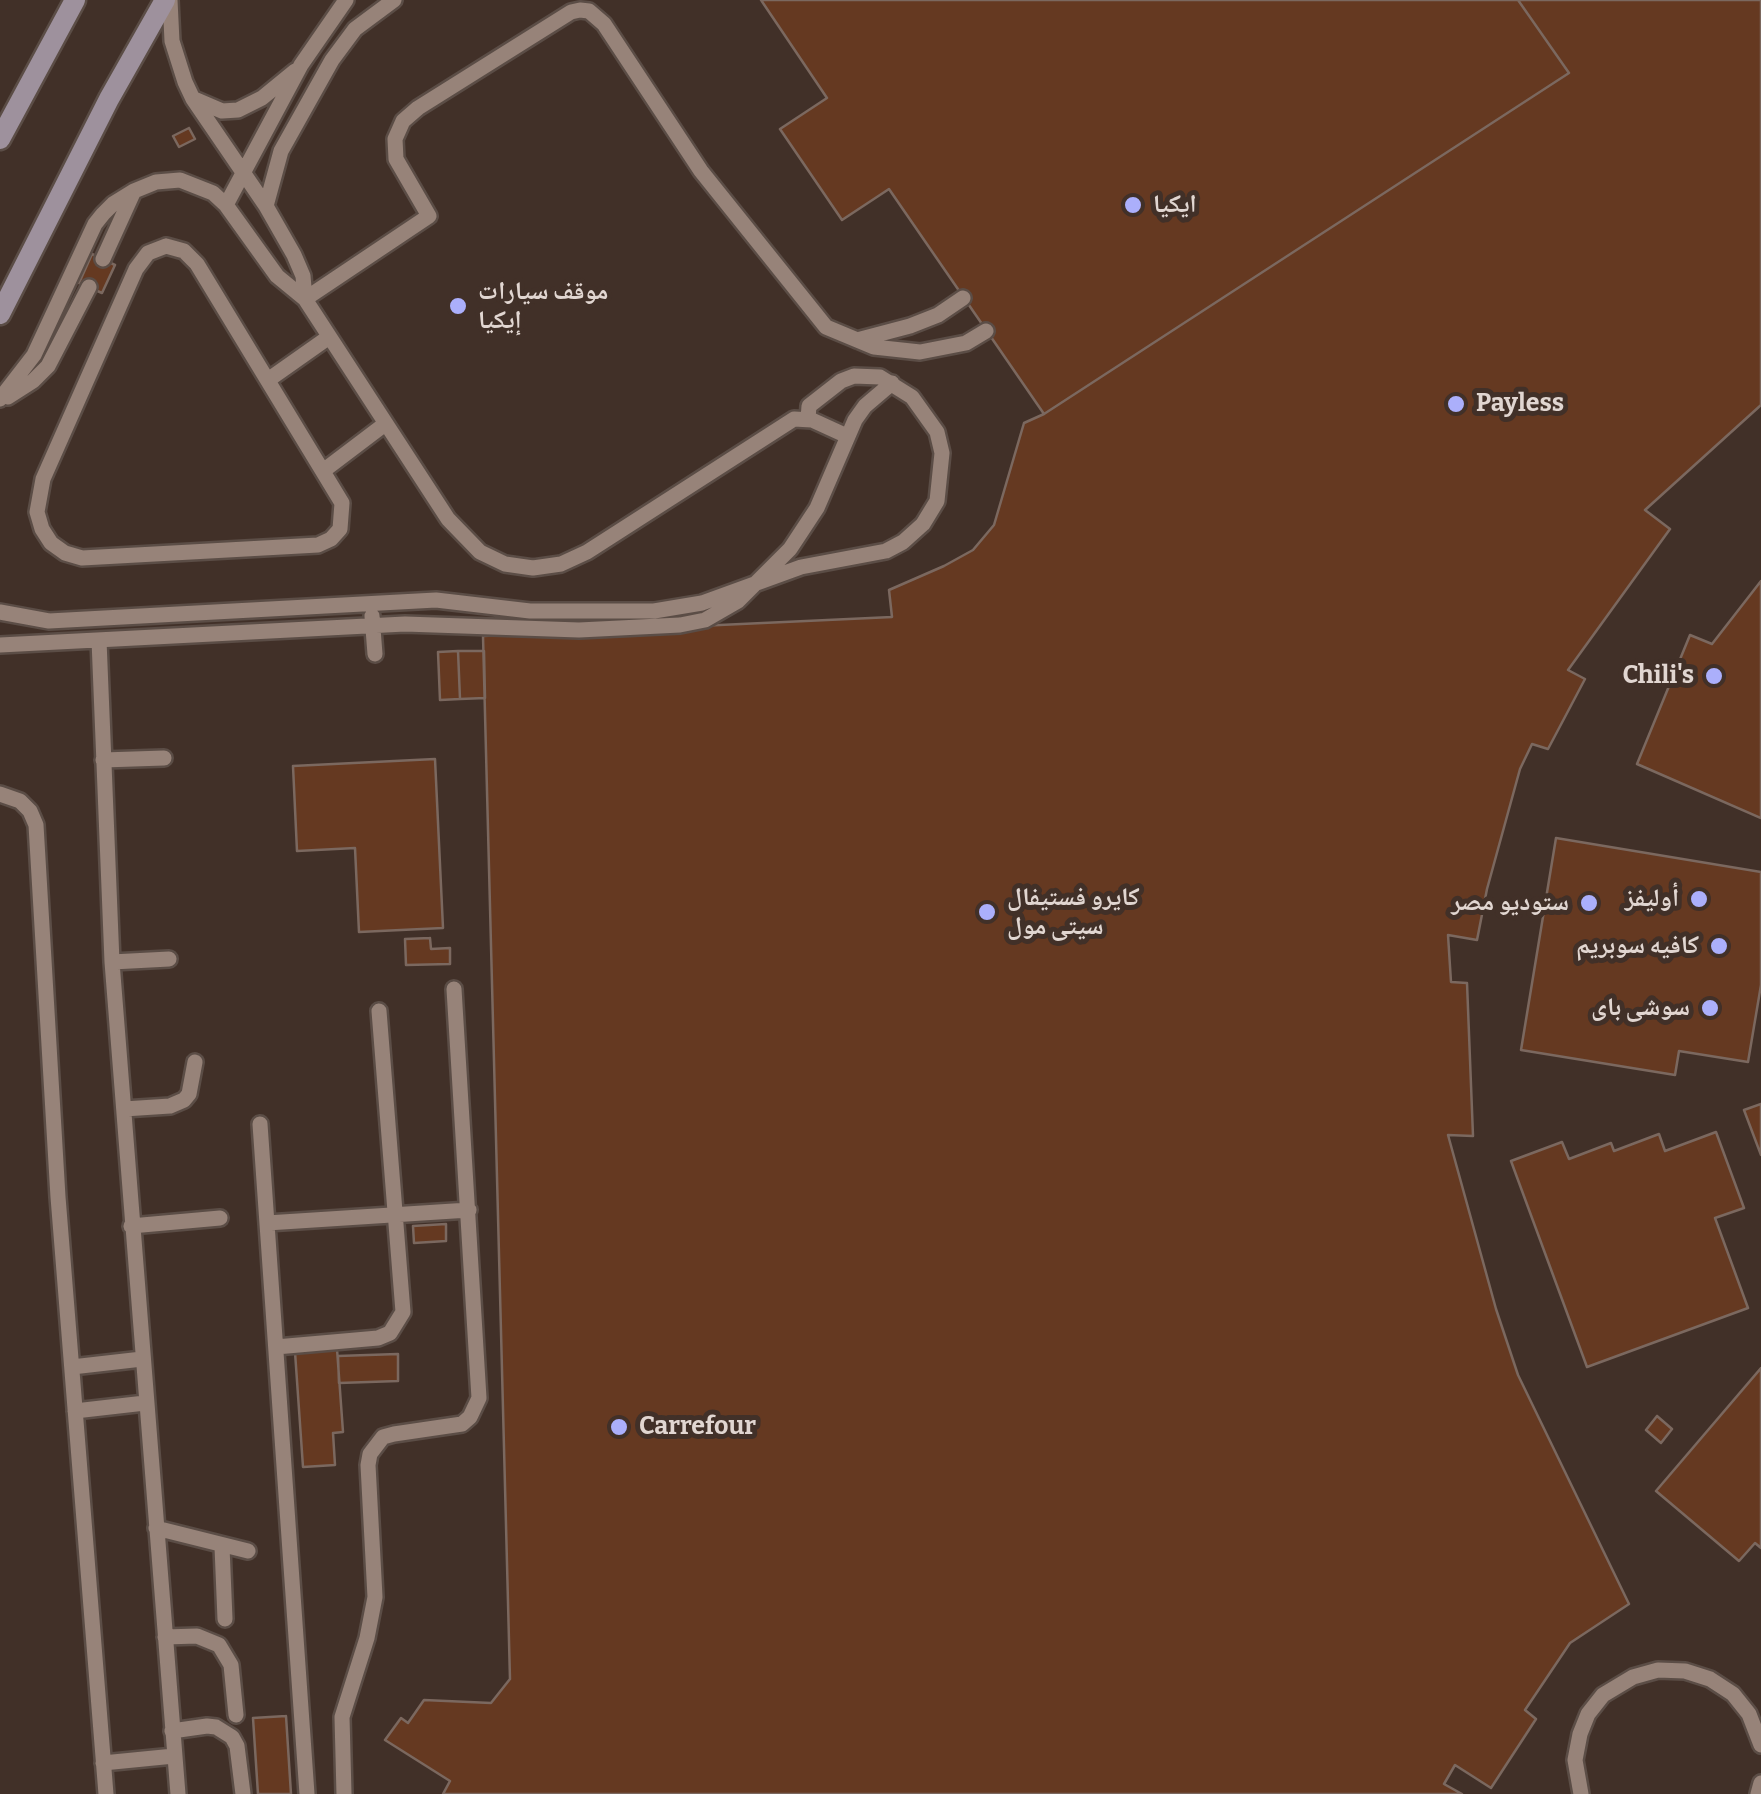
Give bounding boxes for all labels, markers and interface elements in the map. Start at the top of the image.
place label: ايكيا [1153,190,1197,220]
marker: ايكيا [1122,194,1144,216]
place label: موقف سيارات إيكيا [478,277,608,336]
marker: موقف سيارات إيكيا [447,295,469,317]
place label: Payless [1476,389,1564,419]
marker: Payless [1445,393,1467,415]
place label: Chili's [1623,661,1694,691]
marker: Chili's [1703,665,1725,687]
place label: كايرو فستيفال سيتى مول [1007,883,1140,942]
place label: أوليفز [1625,884,1679,914]
place label: ستوديو مصر [1451,888,1569,918]
marker: أوليفز [1688,888,1710,910]
marker: ستوديو مصر [1578,892,1600,914]
marker: كايرو فستيفال سيتى مول [976,901,998,923]
place label: كافيه سوبريم [1576,931,1699,961]
marker: كافيه سوبريم [1708,935,1730,957]
place label: سوشى باى [1591,993,1690,1023]
marker: سوشى باى [1699,997,1721,1019]
place label: Carrefour [639,1412,756,1442]
marker: Carrefour [608,1416,630,1438]

